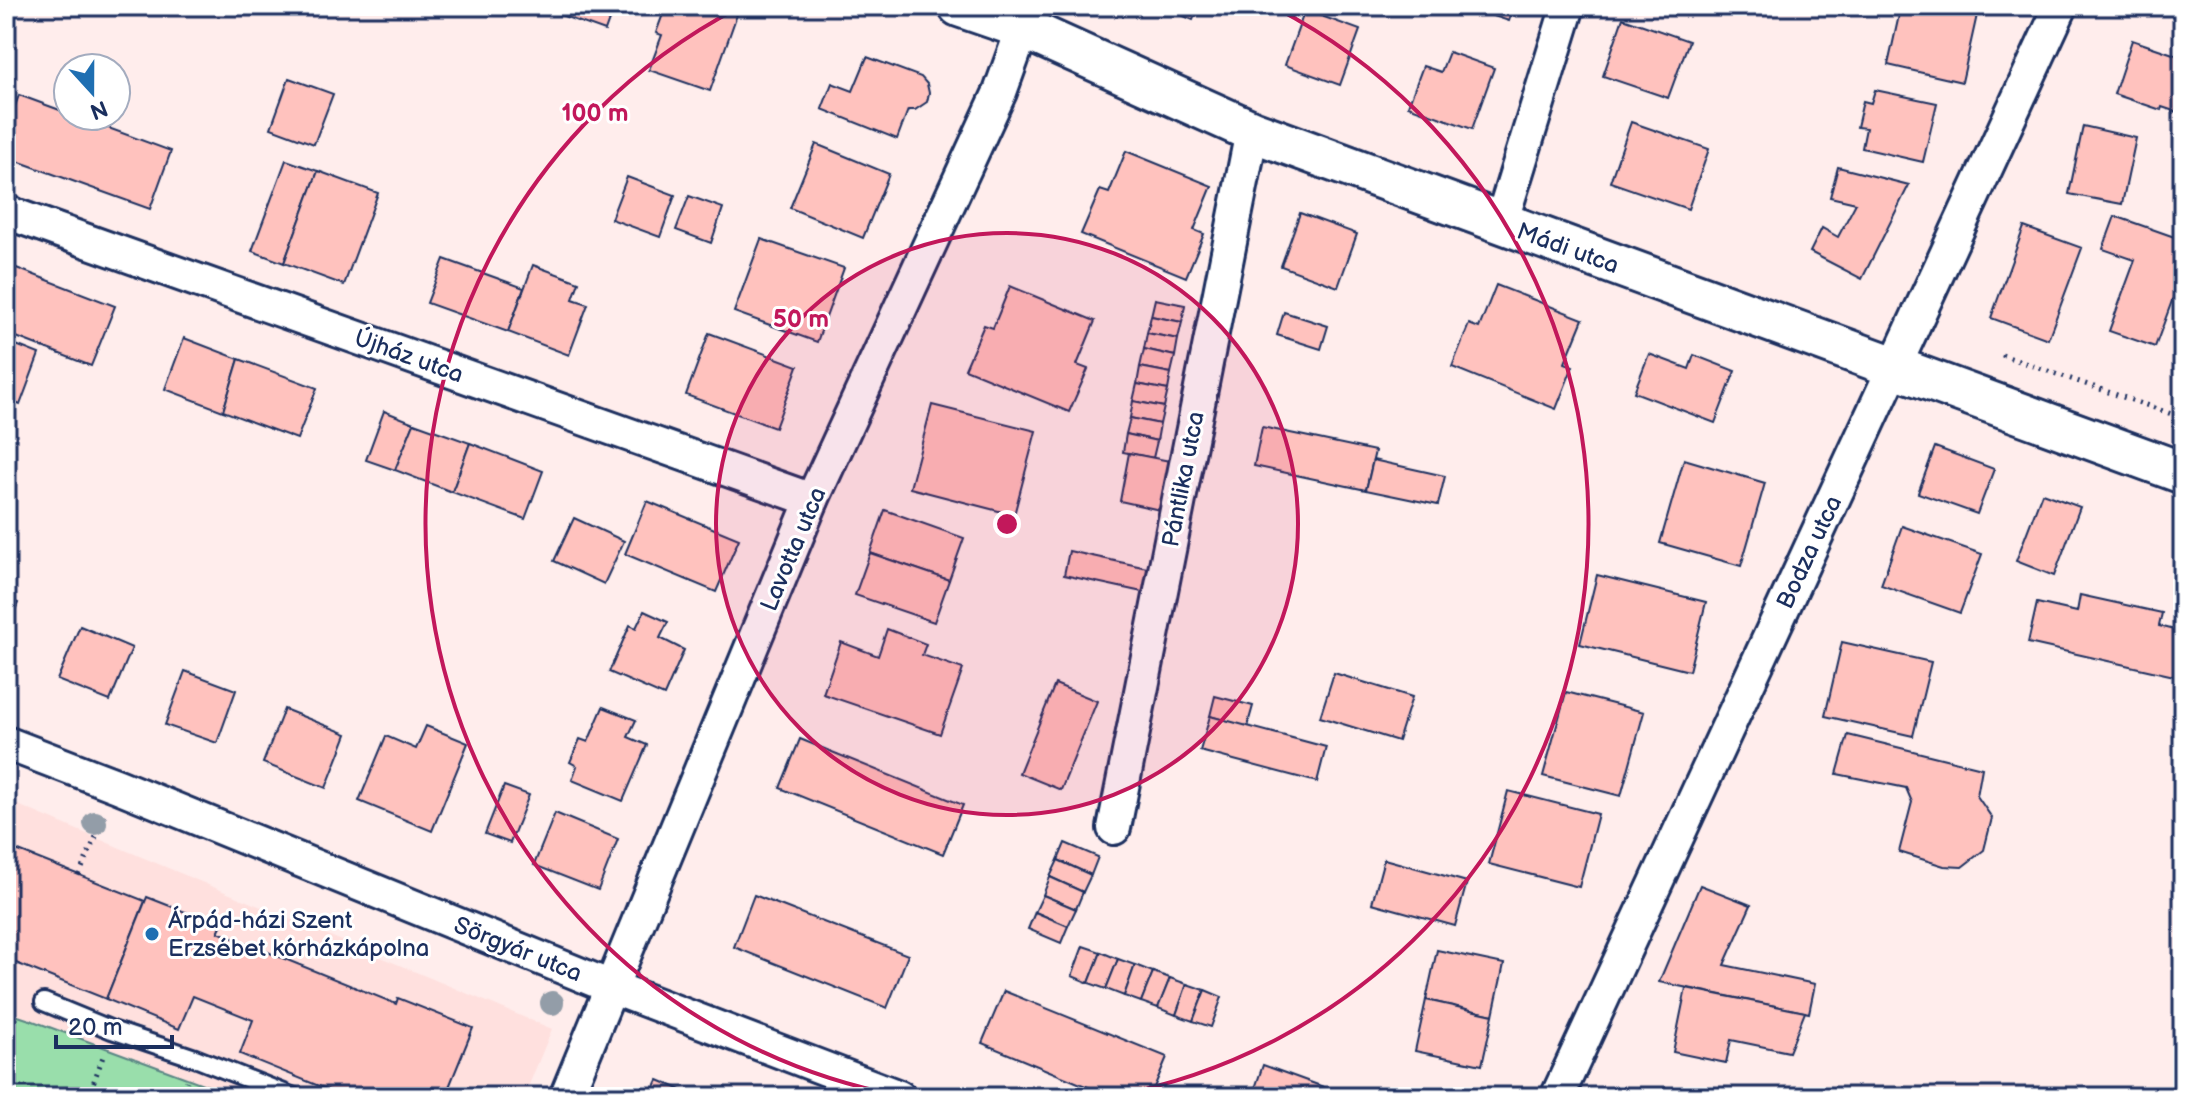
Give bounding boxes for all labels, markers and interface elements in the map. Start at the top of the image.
north arrow [52,52,132,132]
text: N [86,94,111,125]
text: 100 m [562,99,628,128]
street label: Mádi utca [1513,217,1623,280]
text: 50 m [773,305,829,334]
street label: Újház utca [350,322,468,390]
street label: Pántlika utca [1156,409,1211,549]
street label: Lavotta utca [754,483,833,615]
street label: Bodza utca [1771,491,1848,613]
centre of rings [993,510,1021,538]
place label: Árpád-házi Szent Erzsébet kórházkápolna [168,905,429,963]
street label: Sörgyár utca [450,911,586,988]
marker: Árpád-házi Szent Erzsébet kórházkápolna [143,925,161,943]
scale bar [56,999,172,1049]
text: 20 m [68,1013,123,1042]

